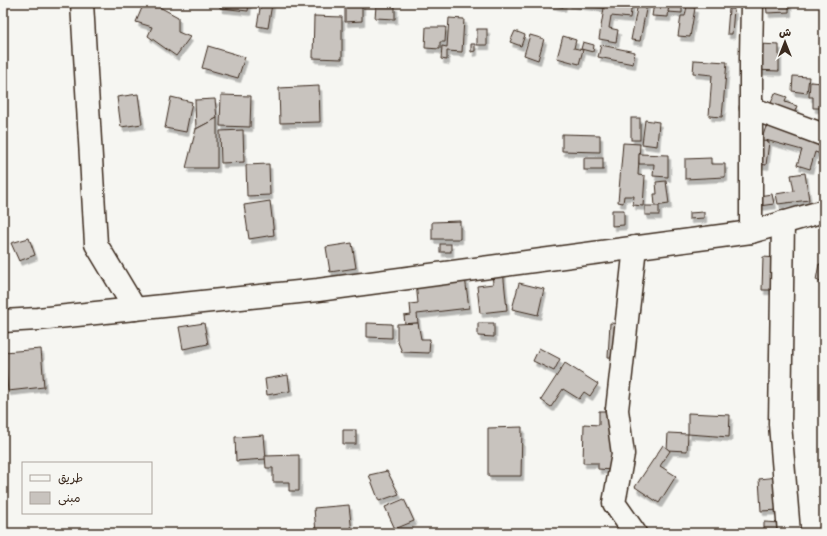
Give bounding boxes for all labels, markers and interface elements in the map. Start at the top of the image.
north arrow [765,22,805,62]
text: ش [779,28,791,40]
legend [22,462,152,514]
text: طريق [58,473,83,487]
text: مبنى [58,493,81,507]

